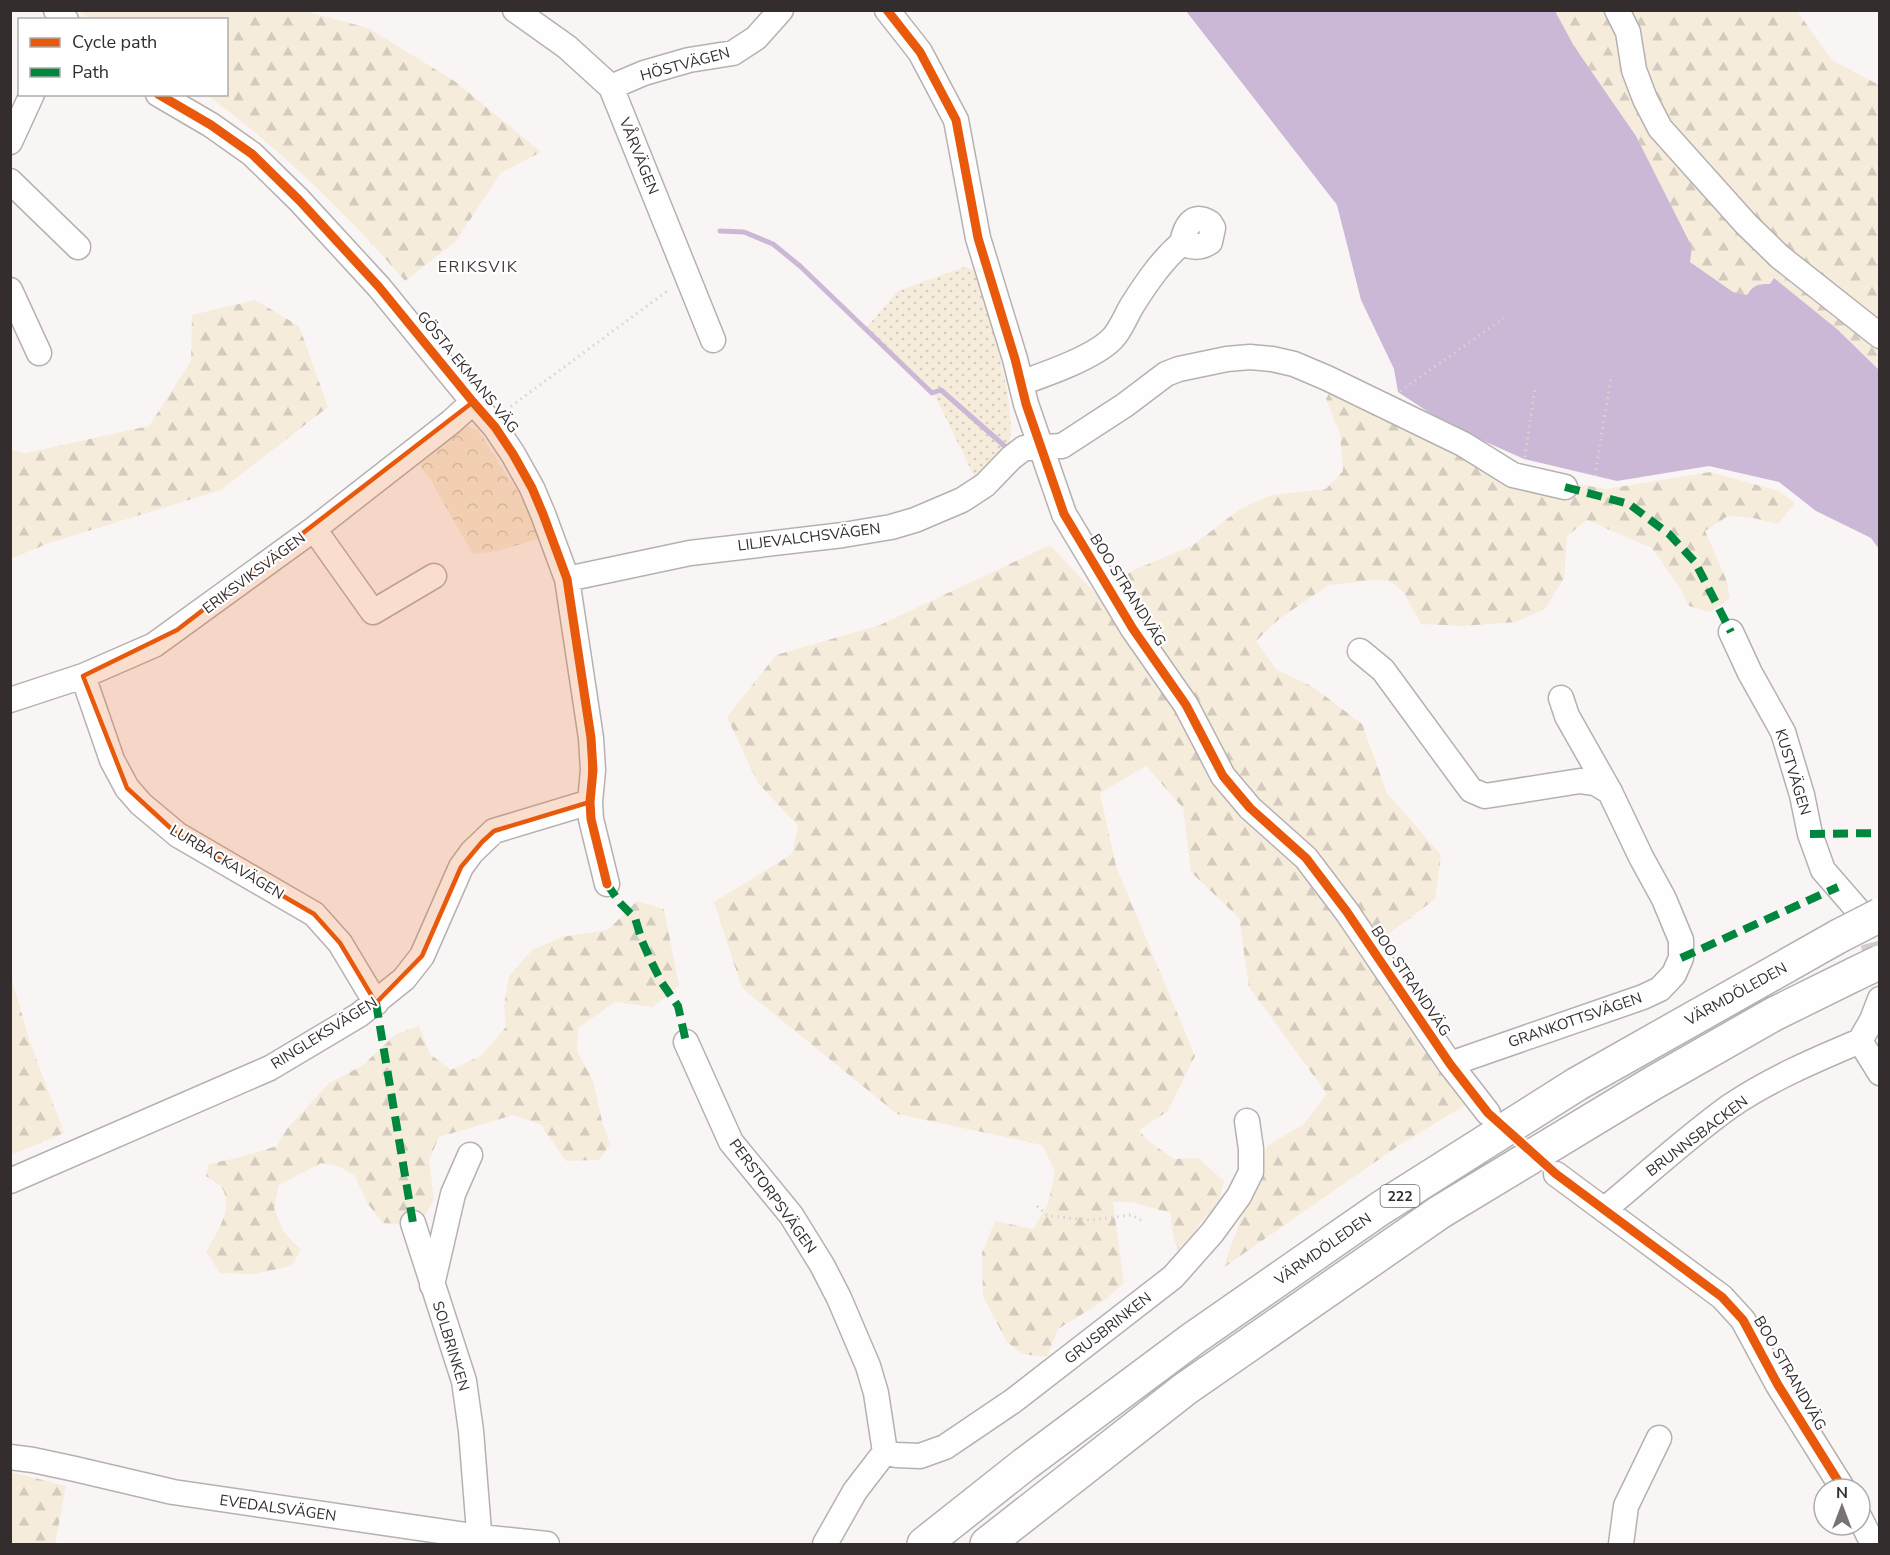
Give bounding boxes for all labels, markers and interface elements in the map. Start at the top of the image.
legend [18,18,228,96]
text: Cycle path [72,30,157,54]
street label: HÖSTVÄGEN [638,42,732,86]
text: Path [72,60,109,84]
street label: VÅRVÄGEN [614,113,664,197]
district label: ERIKSVIK [438,256,518,278]
street label: GÖSTA EKMANS VÄG [413,307,523,437]
street label: LILJEVALCHSVÄGEN [736,518,882,556]
street label: ERIKSVIKSVÄGEN [199,528,309,618]
street label: BOO STRANDVÄG [1085,530,1171,650]
street label: KUSTVÄGEN [1770,726,1816,818]
street label: LURBACKAVÄGEN [166,820,288,904]
street label: BOO STRANDVÄG [1367,922,1455,1040]
street label: VÄRMDÖLEDEN [1681,958,1791,1031]
street label: GRANKOTTSVÄGEN [1505,988,1645,1052]
street label: RINGLEKSVÄGEN [267,992,381,1074]
street label: BRUNNSBACKEN [1642,1091,1752,1181]
street label: PERSTORPSVÄGEN [725,1135,821,1257]
road number: 222 [1380,1185,1420,1207]
street label: VÄRMDÖLEDEN [1270,1208,1375,1290]
street label: GRUSBRINKEN [1060,1288,1156,1368]
street label: SOLBRINKEN [428,1299,474,1393]
street label: BOO STRANDVÄG [1749,1312,1831,1434]
north arrow [1812,1477,1872,1537]
text: N [1836,1482,1848,1504]
street label: EVEDALSVÄGEN [218,1490,338,1526]

